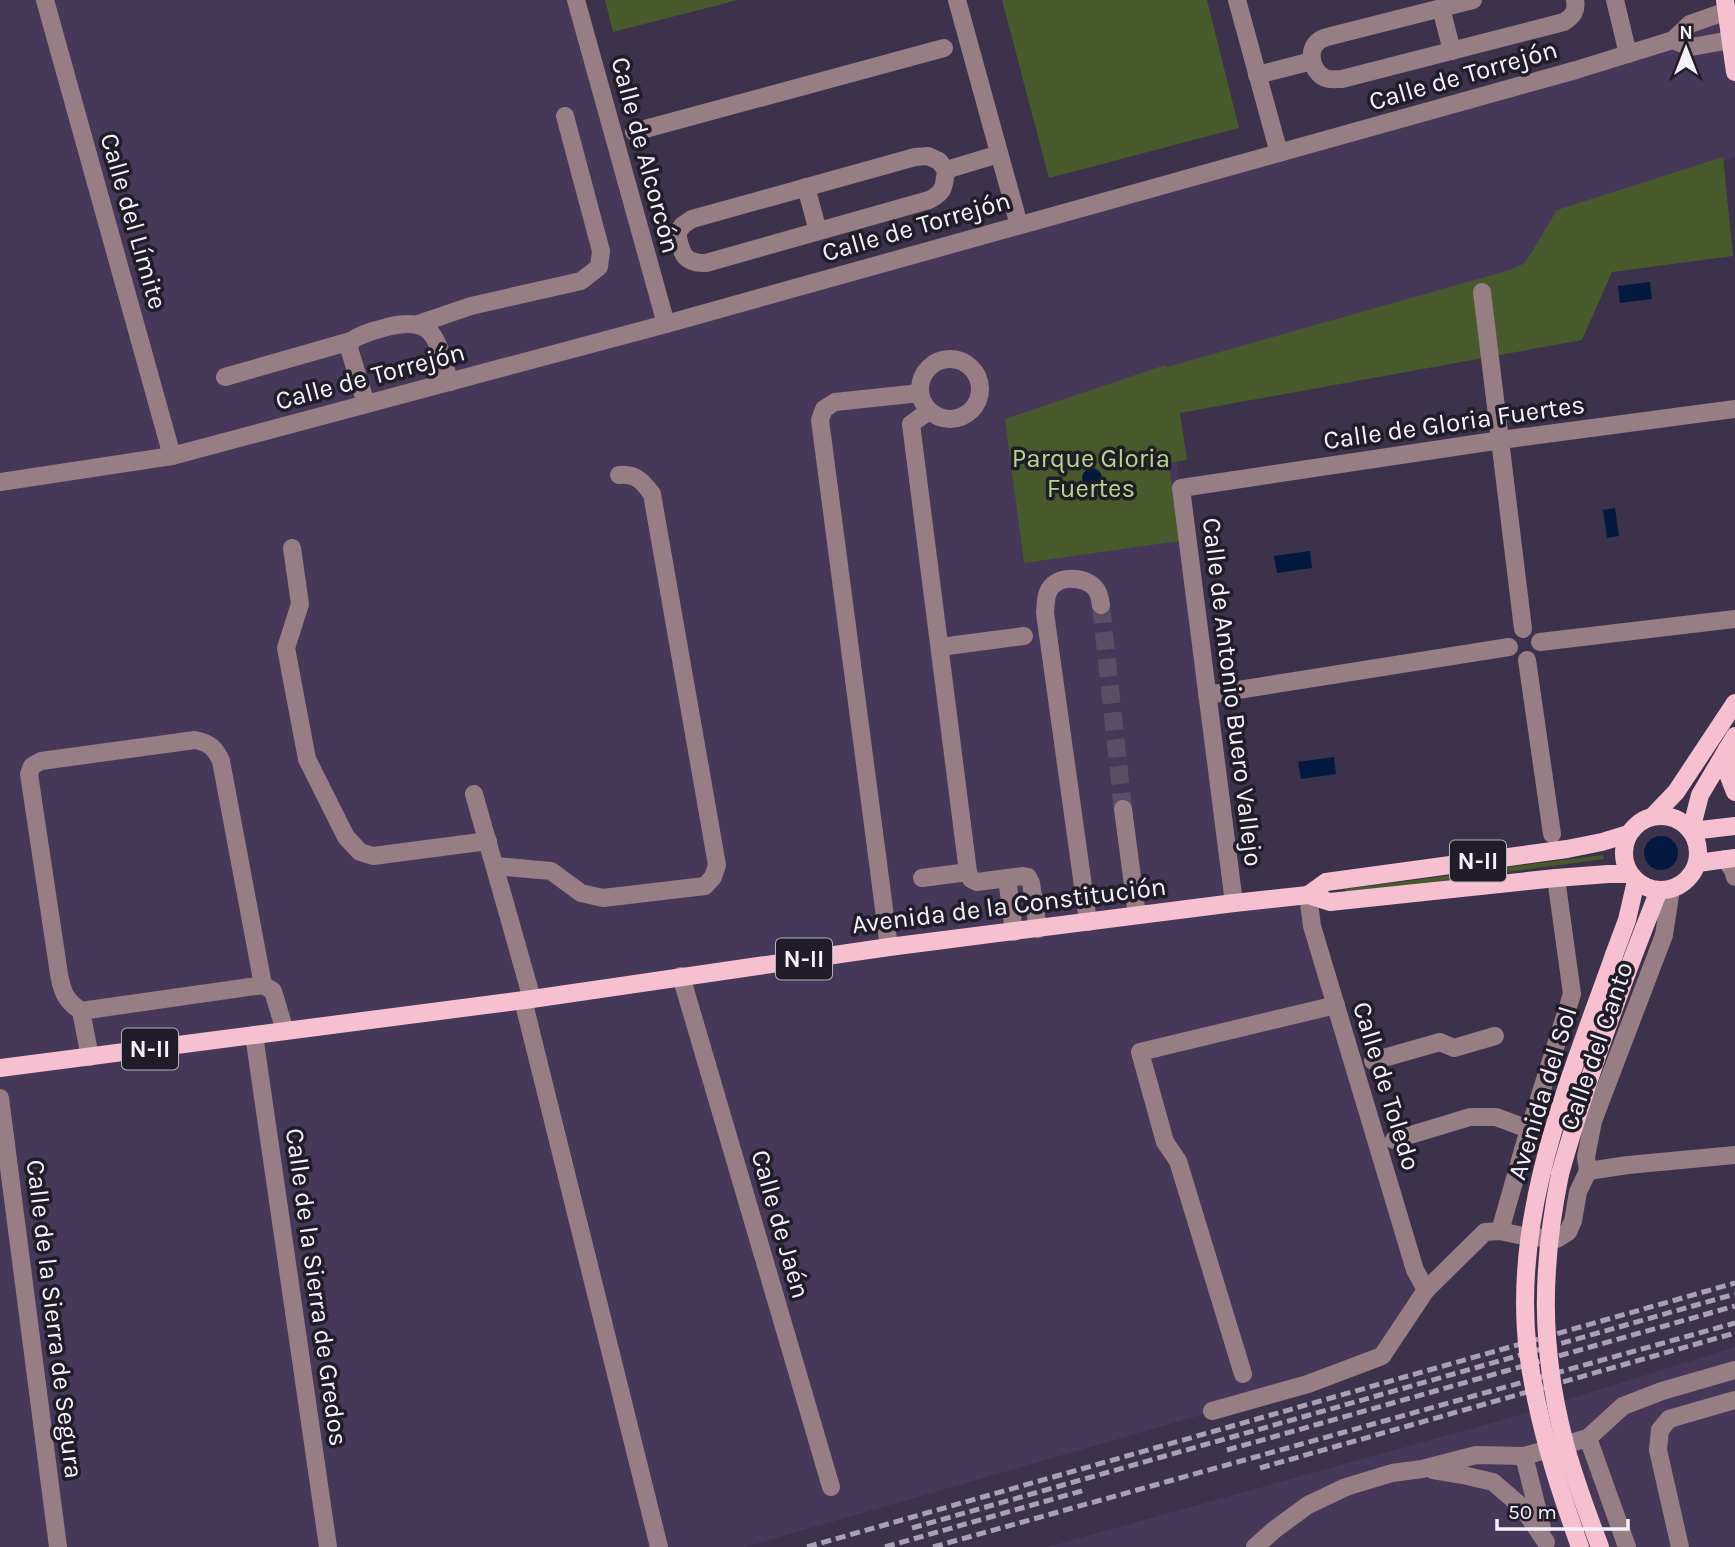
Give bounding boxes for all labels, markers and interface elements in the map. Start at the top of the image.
north arrow [1651,14,1721,84]
text: N [1679,22,1693,44]
street label: Calle de Torrejón [1365,34,1561,117]
street label: Calle de Alcorcón [604,54,687,257]
street label: Calle del Límite [94,130,173,313]
street label: Calle de Torrejón [818,185,1014,268]
street label: Calle de Torrejón [272,336,468,417]
street label: Calle de Gloria Fuertes [1321,389,1587,456]
park label: Parque Gloria Fuertes [1012,443,1170,504]
street label: Calle de Antonio Buero Vallejo [1196,516,1269,868]
road number: N-II [1450,840,1506,882]
street label: Avenida de la Constitución [850,871,1168,940]
road number: N-II [776,939,832,979]
street label: Calle del Canto [1553,958,1640,1135]
street label: Calle de Toledo [1346,998,1427,1174]
street label: Avenida del Sol [1501,1003,1584,1184]
road number: N-II [122,1028,178,1070]
street label: Calle de la Sierra de Gredos [279,1126,354,1448]
street label: Calle de Jaén [745,1146,817,1302]
street label: Calle de la Sierra de Segura [20,1158,89,1480]
scale bar [1497,1488,1628,1532]
text: 50 m [1508,1500,1557,1524]

